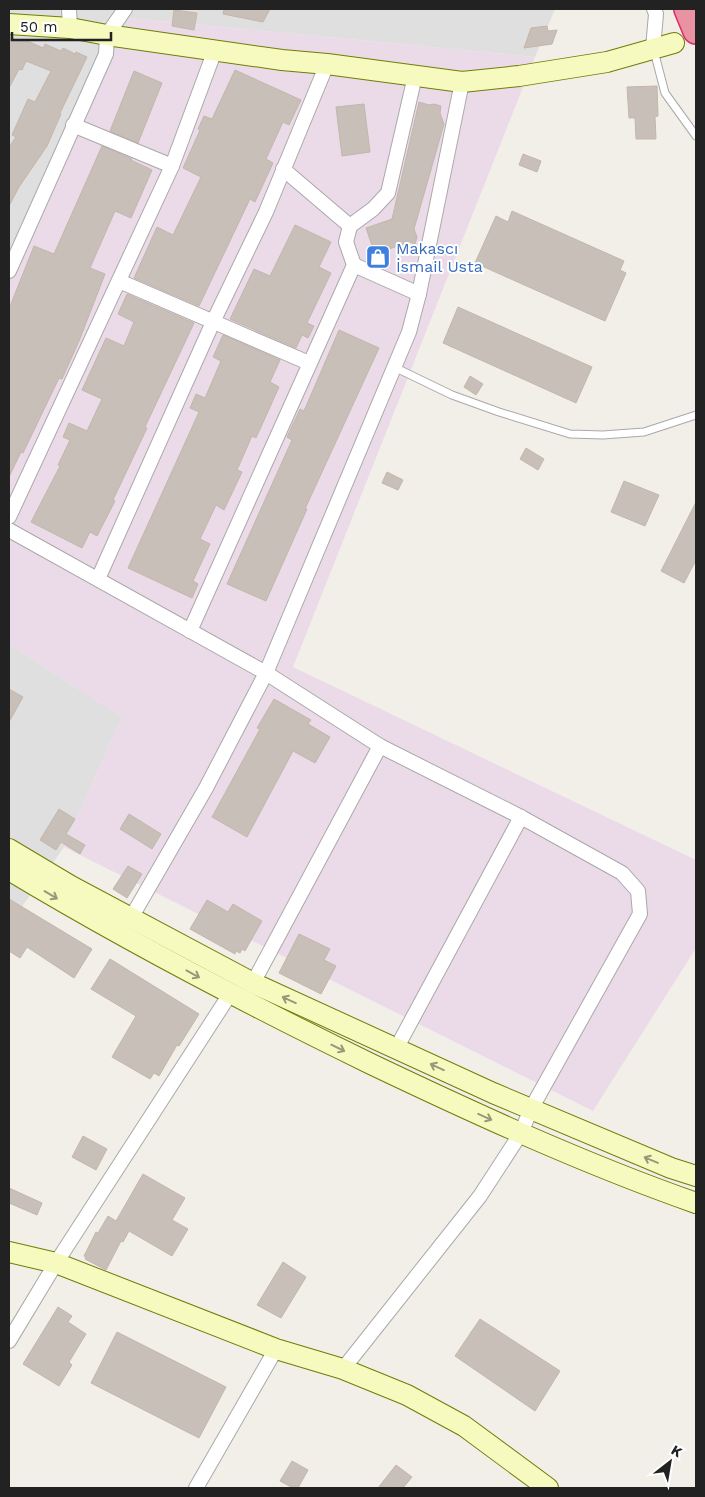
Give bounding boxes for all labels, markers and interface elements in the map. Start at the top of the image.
scale bar [12,10,111,42]
text: 50 m [20,18,57,36]
place label: Makascı İsmail Usta [396,239,483,276]
shop icon: Makascı İsmail Usta [365,244,391,270]
one-way arrow [43,891,57,901]
one-way arrow [185,970,200,979]
one-way arrow [282,994,297,1004]
one-way arrow [330,1043,345,1053]
one-way arrow [430,1062,445,1072]
one-way arrow [477,1113,492,1122]
one-way arrow [643,1154,658,1163]
north arrow [645,1437,695,1487]
text: K [668,1442,685,1460]

